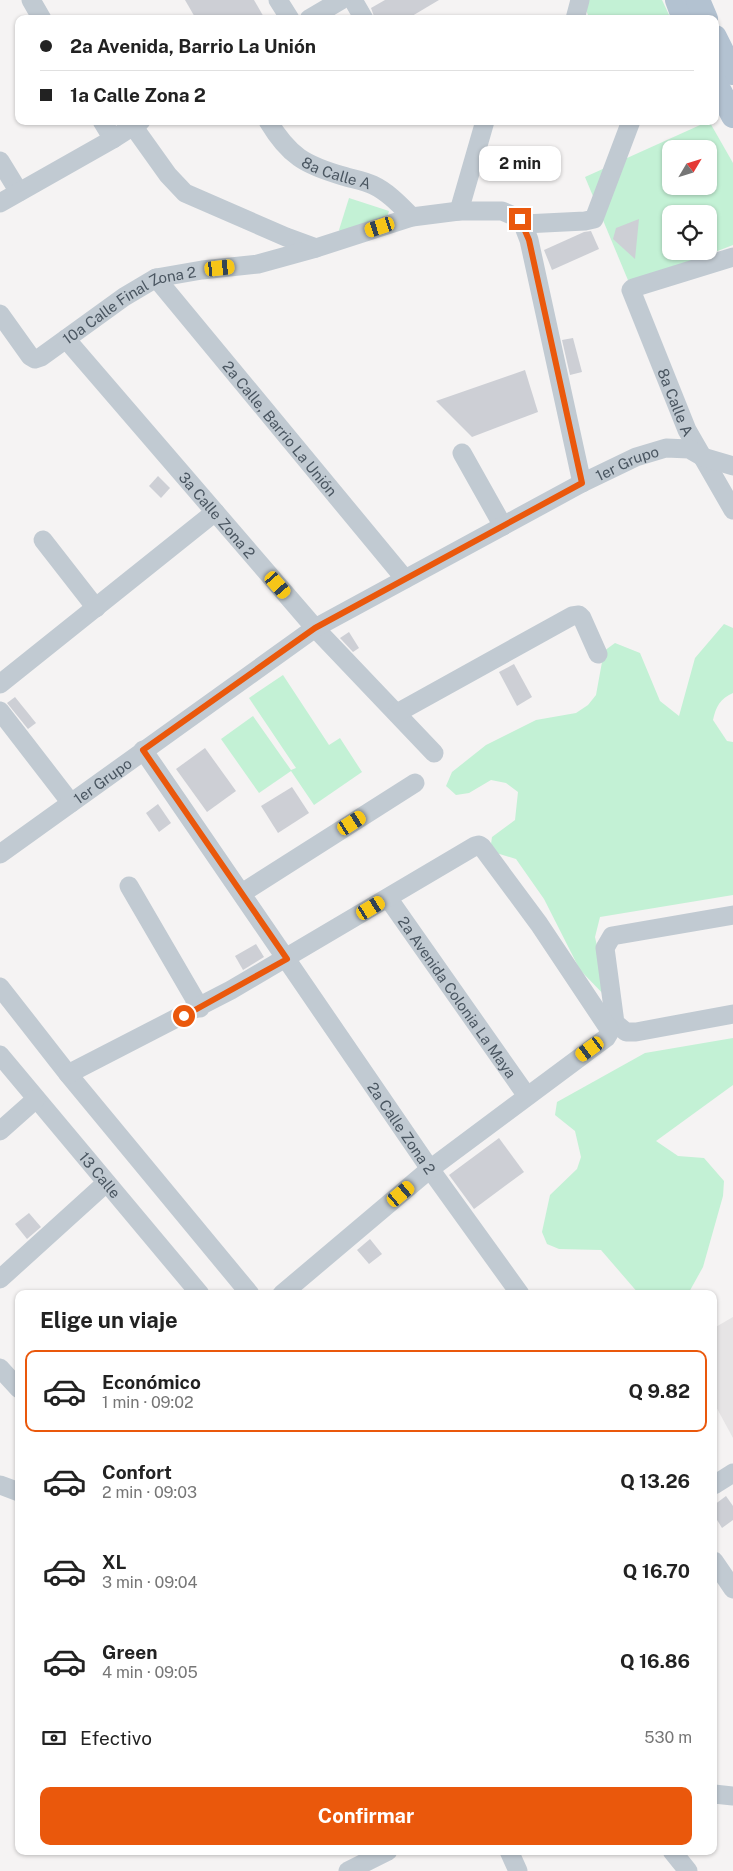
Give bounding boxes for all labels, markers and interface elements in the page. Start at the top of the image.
text: 2a Avenida, Barrio La Unión [70,35,316,57]
text: 1a Calle Zona 2 [70,84,206,106]
north arrow [662,140,718,195]
map controls [662,140,717,260]
callout: 2 min [479,146,561,182]
street label: 8a Calle A [299,153,374,192]
text: 2 min [499,154,541,173]
button: locate [662,205,717,260]
route end [509,208,531,230]
car [363,215,396,239]
car [204,259,235,277]
street label: 10a Calle Final Zona 2 [59,263,197,347]
street label: 2a Calle, Barrio La Unión [220,357,341,499]
street label: 8a Calle A [655,366,697,439]
street label: 1er Grupo [593,442,661,484]
street label: 3a Calle Zona 2 [176,468,259,561]
car [262,569,293,601]
street label: 1er Grupo [70,754,135,807]
car [335,809,368,837]
car [354,894,387,922]
street label: 2a Avenida Colonia La Maya [395,913,520,1081]
route start [173,1005,195,1027]
car [573,1034,606,1064]
street label: 2a Calle Zona 2 [364,1079,439,1177]
street label: 13 Calle [76,1148,124,1201]
car [384,1179,417,1209]
text: Elige un viaje [40,1307,178,1333]
icon: car [42,1369,87,1414]
text: Económico [102,1371,201,1393]
text: Q 9.82 [629,1380,690,1402]
text: 1 min · 09:02 [102,1393,194,1412]
icon: car [42,1459,87,1504]
text: Confort [102,1461,172,1483]
text: Q 13.26 [620,1470,690,1492]
text: 2 min · 09:03 [102,1483,197,1502]
icon: car [42,1549,87,1594]
text: XL [102,1551,127,1573]
text: Q 16.70 [623,1560,690,1582]
text: 3 min · 09:04 [102,1573,198,1592]
icon: car [42,1639,87,1684]
text: Green [102,1641,157,1663]
text: Q 16.86 [620,1650,690,1672]
text: 4 min · 09:05 [102,1663,198,1682]
icon: cash [40,1724,68,1752]
text: Efectivo [80,1727,152,1749]
text: 530 m [644,1728,692,1747]
button: Confirmar [40,1787,692,1845]

